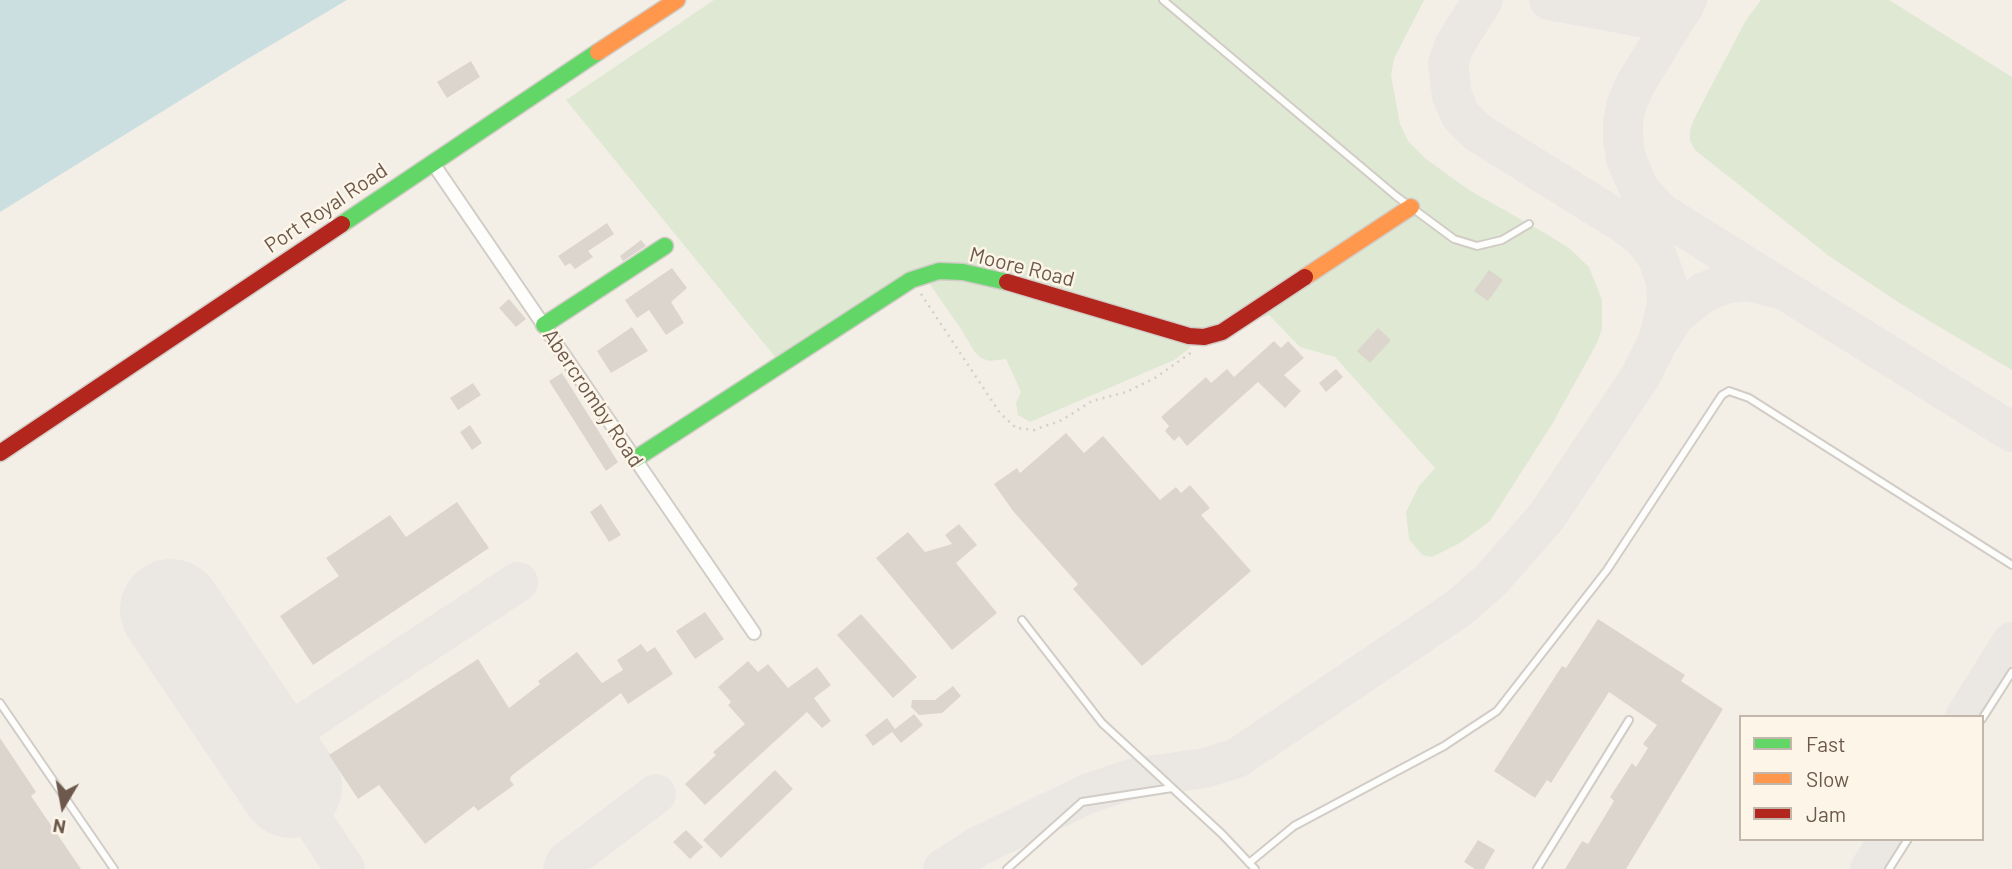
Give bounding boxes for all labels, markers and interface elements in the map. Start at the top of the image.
street label: Port Royal Road [260,158,392,258]
street label: Moore Road [967,242,1077,292]
street label: Abercromby Road [537,324,649,472]
legend [1739,715,1984,841]
text: Fast [1806,731,1846,756]
text: Slow [1806,766,1849,791]
north arrow [28,771,98,841]
text: Jam [1806,801,1846,826]
text: N [51,815,67,840]

